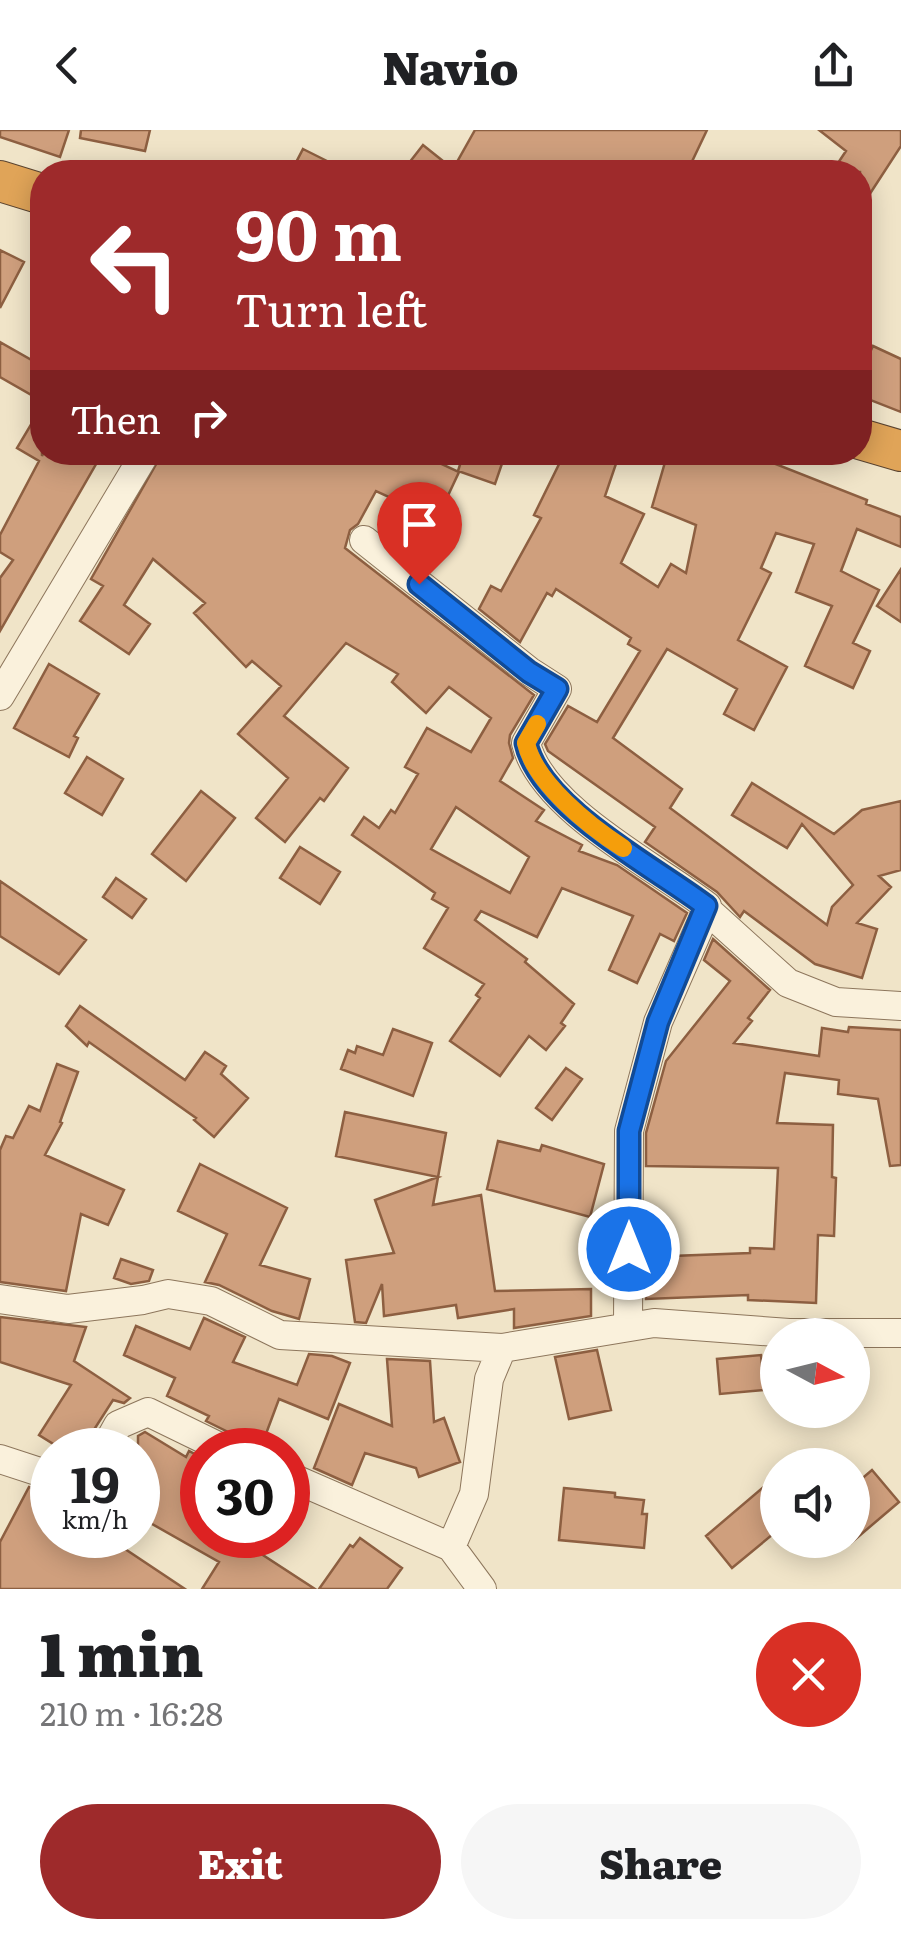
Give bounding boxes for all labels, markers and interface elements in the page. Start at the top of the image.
text: Navio [382,32,519,99]
icon: back [40,38,95,93]
icon: share [806,38,861,93]
text: 90 m [235,179,402,283]
icon: left [70,200,200,330]
text: Turn left [235,274,427,341]
text: Then [70,389,161,446]
icon: right [181,390,236,445]
pin [377,482,462,585]
icon: arrive [392,497,447,552]
position arrow [577,1197,681,1301]
north arrow [760,1318,870,1428]
map controls [760,1318,870,1558]
speed limit sign: 30 [180,1428,310,1558]
text: 19 [70,1444,120,1518]
button: sound [760,1448,870,1558]
text: km/h [62,1500,128,1537]
text: 1 min [40,1606,204,1695]
button: close [756,1622,861,1727]
text: 210 m · 16:28 [40,1688,223,1736]
button: Exit [40,1804,441,1919]
button: Share [461,1804,861,1919]

